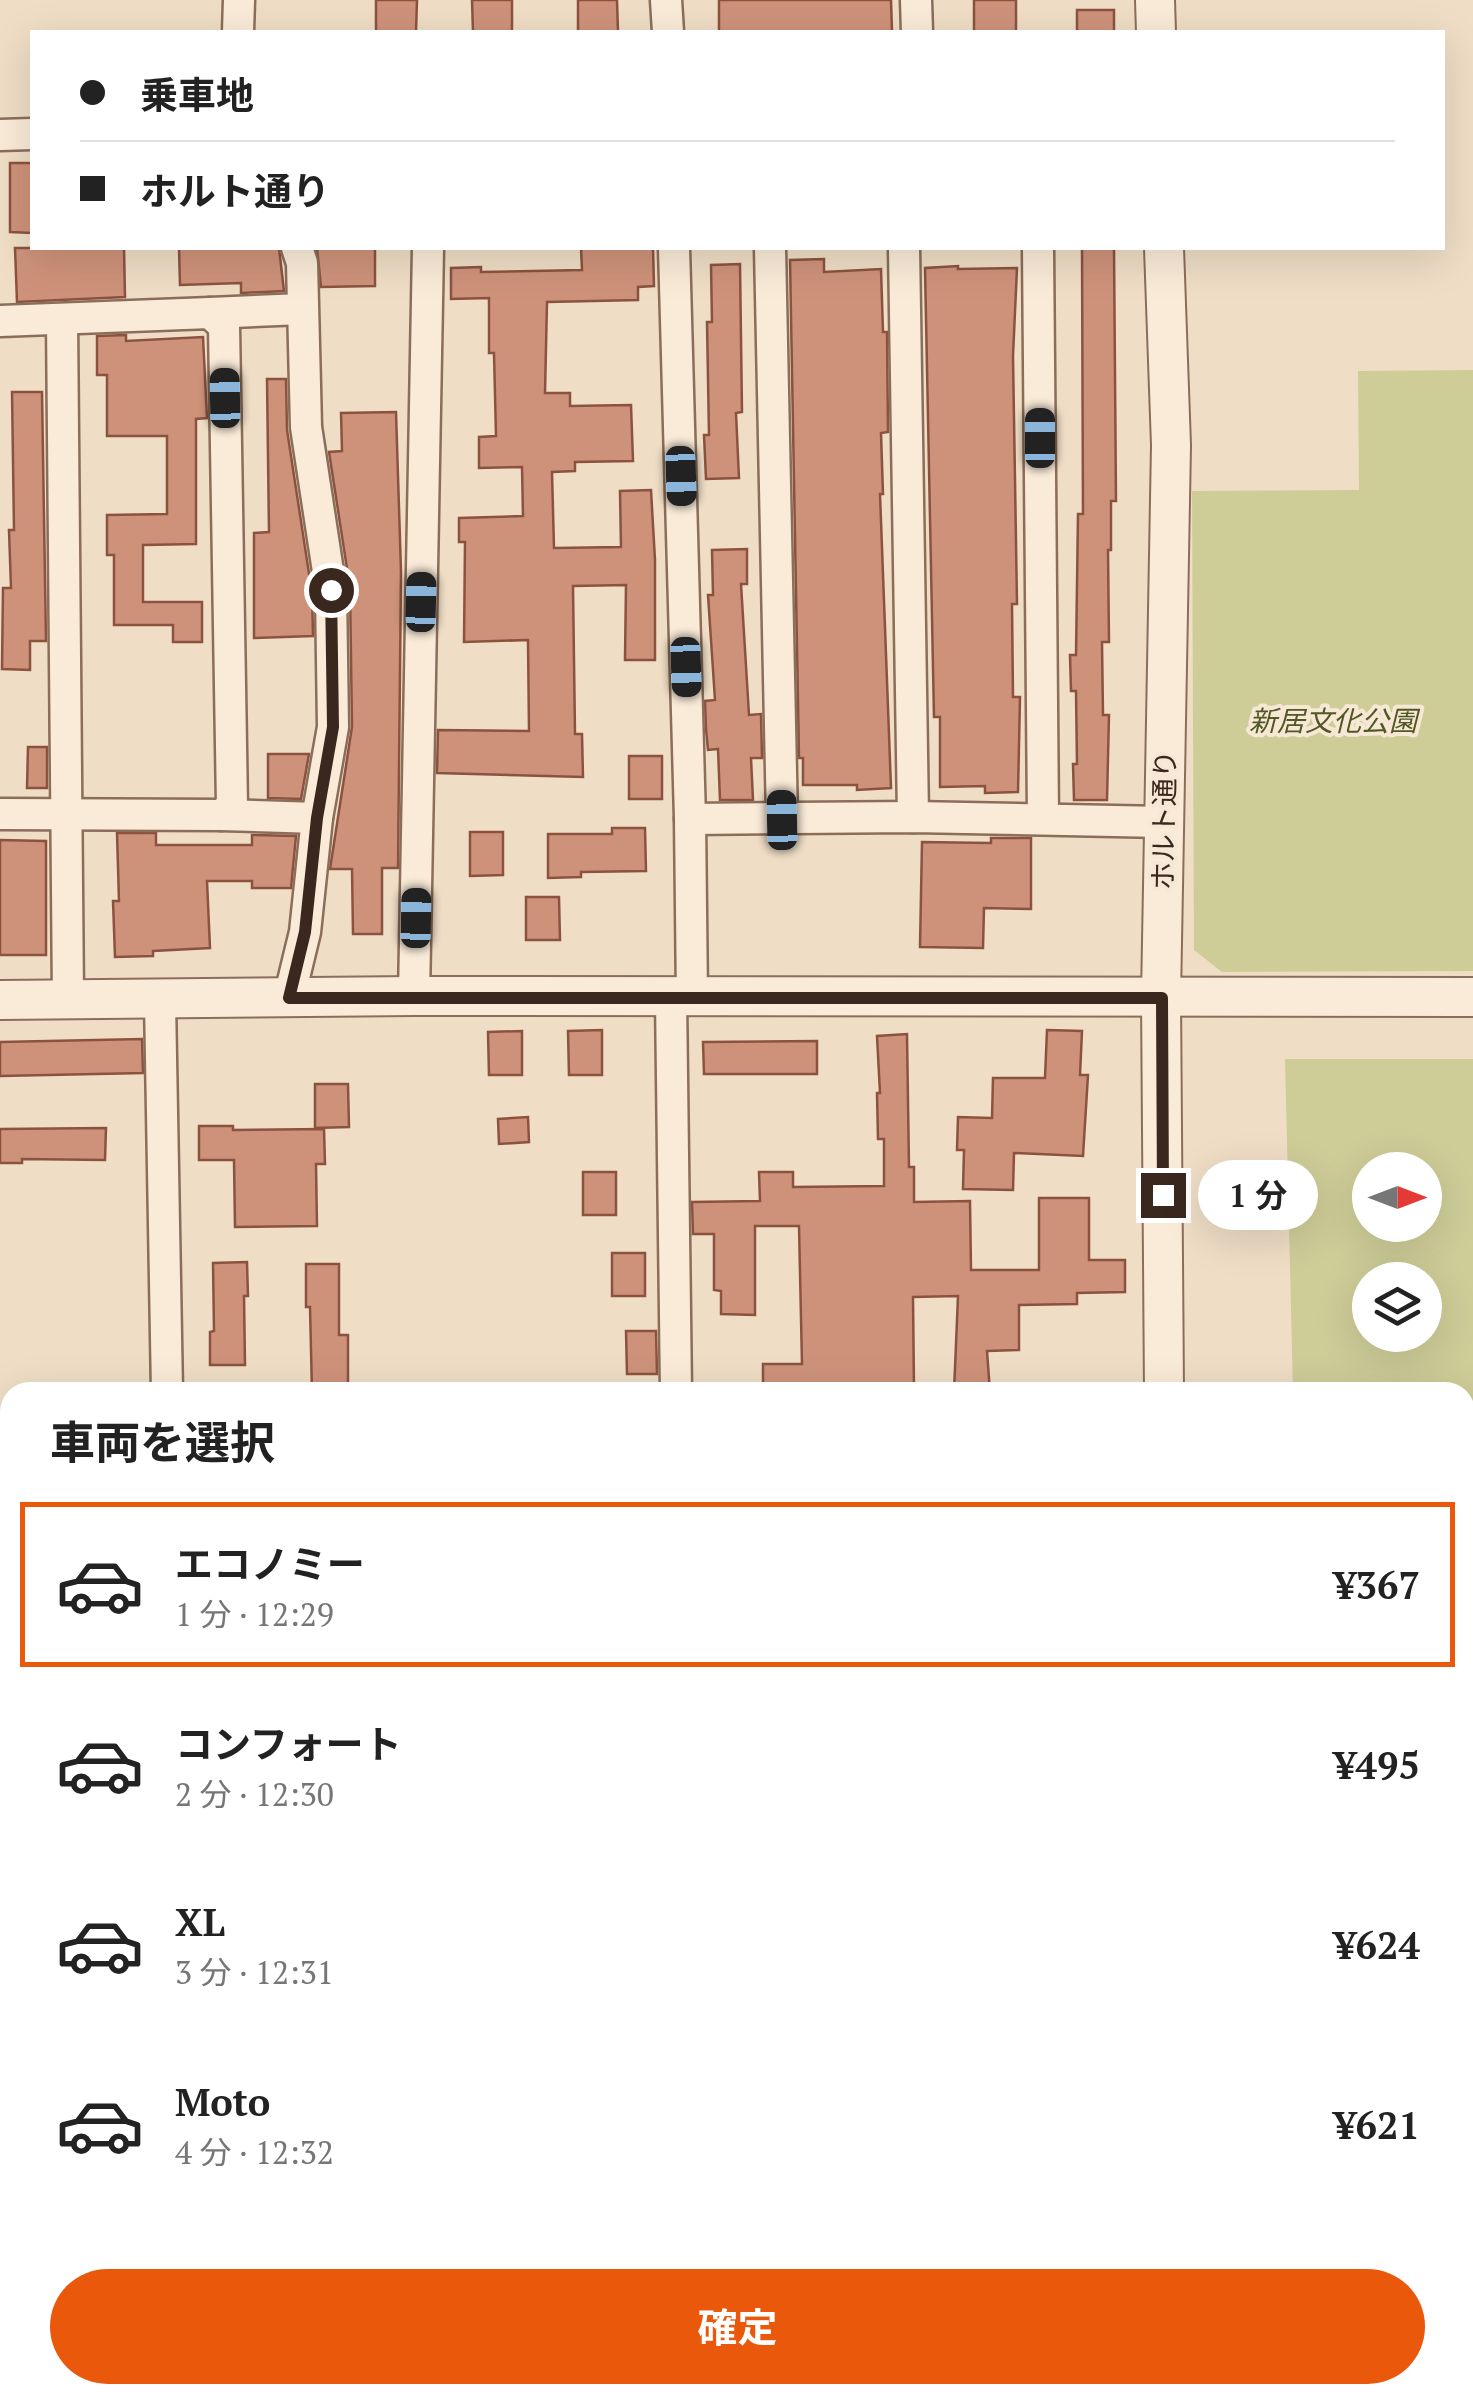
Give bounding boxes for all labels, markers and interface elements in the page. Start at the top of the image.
text: 乗車地 [140,70,254,120]
text: ホルト通り [140,166,330,216]
car [209,368,241,428]
car [1025,408,1055,468]
car [665,445,697,507]
route start [309,568,354,613]
car [405,572,437,632]
car [670,636,702,698]
park label: 新居文化公園 [1249,702,1421,739]
street label: ホルト通り [1144,750,1183,890]
car [766,790,798,850]
car [400,888,432,948]
north arrow [1352,1152,1442,1242]
map controls [1352,1152,1442,1352]
callout: 1 分 [1198,1160,1318,1230]
route end [1141,1173,1186,1218]
text: 1 分 [1229,1174,1287,1216]
button: layers [1352,1262,1442,1352]
text: 車両を選択 [50,1412,275,1472]
text: エコノミー [175,1539,365,1589]
icon: car [55,1540,145,1630]
text: ¥367 [1334,1560,1420,1610]
text: 1 分 · 12:29 [175,1593,334,1635]
text: コンフォート [175,1719,402,1769]
icon: car [55,1720,145,1810]
text: ¥495 [1334,1740,1420,1790]
text: 2 分 · 12:30 [175,1773,334,1815]
text: XL [175,1897,225,1947]
icon: car [55,1900,145,1990]
text: ¥624 [1334,1920,1420,1970]
text: 3 分 · 12:31 [175,1951,334,1993]
text: Moto [175,2077,270,2127]
icon: car [55,2080,145,2170]
text: ¥621 [1334,2100,1420,2150]
text: 4 分 · 12:32 [175,2131,334,2173]
button: 確定 [50,2269,1425,2384]

